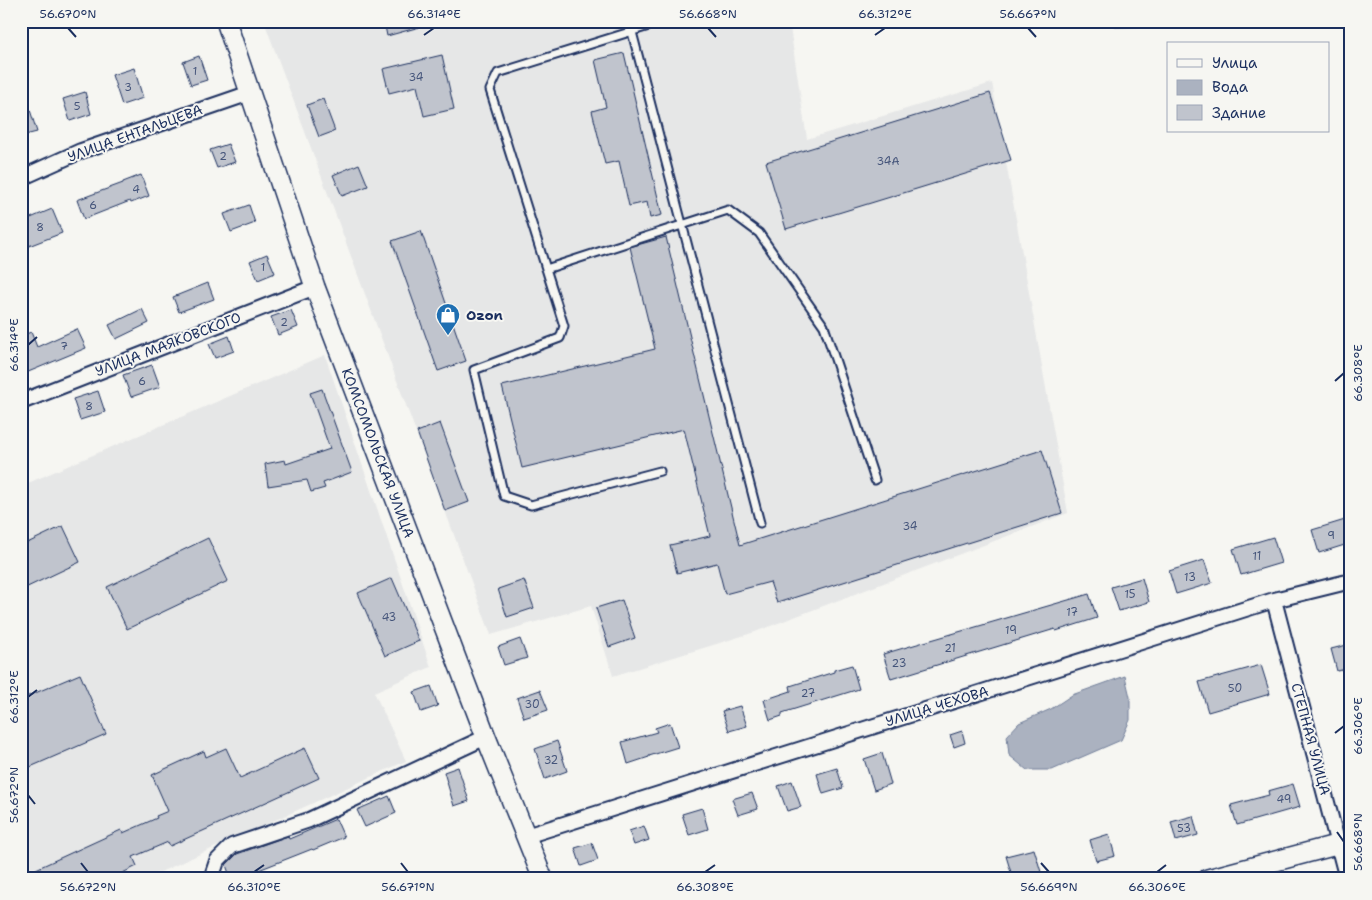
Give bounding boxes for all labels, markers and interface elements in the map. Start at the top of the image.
text: 56.670°N [39,6,97,22]
text: 66.314°E [407,6,461,22]
text: 56.668°N [679,6,737,22]
text: 66.312°E [858,6,912,22]
text: 56.667°N [1000,6,1057,22]
legend [1167,42,1330,132]
text: Улица [1212,53,1258,73]
house number: 1 [193,64,197,79]
house number: 34 [409,70,424,85]
text: Вода [1212,77,1249,97]
house number: 3 [124,80,132,95]
house number: 5 [74,99,81,114]
street label: УЛИЦА ЕНТАЛЬЦЕВА [65,100,205,166]
text: Здание [1212,103,1266,123]
house number: 2 [219,149,227,164]
house number: 34А [877,154,899,169]
house number: 4 [132,182,140,197]
house number: 6 [89,198,97,213]
house number: 8 [36,220,44,235]
house number: 1 [261,260,265,275]
shop icon: Ozon [435,302,461,336]
place label: Ozon [466,306,503,324]
street label: УЛИЦА МАЯКОВСКОГО [93,308,243,380]
house number: 2 [280,315,288,330]
text: 66.314°E [6,318,22,372]
house number: 7 [60,339,68,354]
text: 66.308°E [1350,344,1366,402]
street label: КОМСОМОЛЬСКАЯ УЛИЦА [338,366,418,540]
house number: 6 [138,374,146,389]
house number: 8 [85,399,93,414]
house number: 34 [903,519,918,534]
house number: 9 [1327,528,1335,543]
house number: 11 [1253,549,1261,564]
house number: 13 [1184,570,1196,585]
house number: 15 [1124,587,1136,602]
house number: 17 [1066,605,1078,620]
house number: 43 [382,610,396,625]
house number: 19 [1005,623,1017,638]
house number: 21 [944,641,956,656]
house number: 23 [892,656,906,671]
text: 66.312°E [6,670,22,724]
house number: 50 [1228,681,1242,696]
street label: СТЕПНАЯ УЛИЦА [1287,681,1335,797]
street label: УЛИЦА ЧЕХОВА [883,682,991,730]
house number: 27 [801,686,816,701]
house number: 30 [524,697,540,712]
text: 66.306°E [1350,697,1366,755]
house number: 32 [544,753,558,768]
text: 56.672°N [6,767,22,823]
house number: 49 [1277,792,1291,807]
text: 56.668°N [1350,813,1366,871]
house number: 53 [1177,821,1191,836]
text: 56.672°N [60,879,116,895]
text: 66.310°E [227,879,281,895]
text: 56.671°N [381,879,435,895]
text: 66.308°E [676,879,734,895]
text: 56.669°N [1020,879,1078,895]
text: 66.306°E [1128,879,1186,895]

